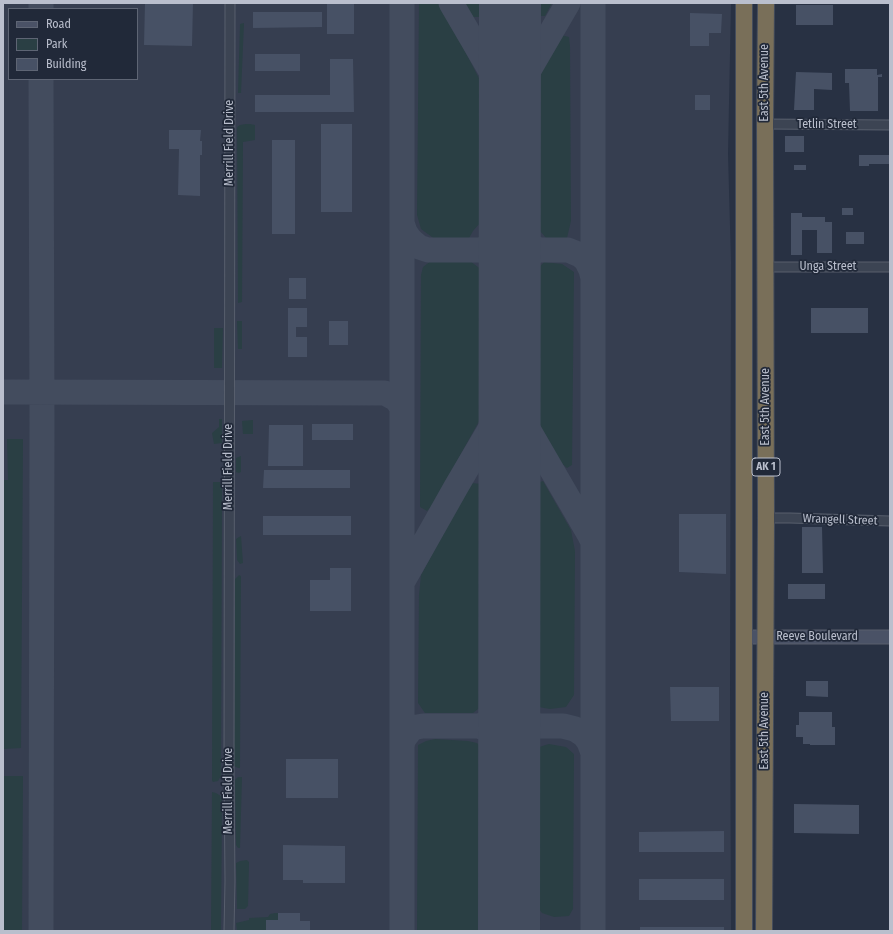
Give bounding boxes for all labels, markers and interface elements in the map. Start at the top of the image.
legend [8,8,138,80]
text: Road [46,17,71,31]
text: Park [46,37,67,51]
street label: East 5th Avenue [758,44,772,122]
text: Building [46,57,86,71]
street label: Merrill Field Drive [223,100,237,186]
street label: Tetlin Street [797,118,857,132]
street label: Unga Street [800,260,856,274]
street label: East 5th Avenue [759,368,773,446]
street label: Merrill Field Drive [222,424,236,510]
road number: AK 1 [752,458,780,476]
street label: Wrangell Street [802,511,878,529]
street label: Reeve Boulevard [776,630,858,644]
street label: East 5th Avenue [758,692,772,770]
street label: Merrill Field Drive [222,748,236,834]

